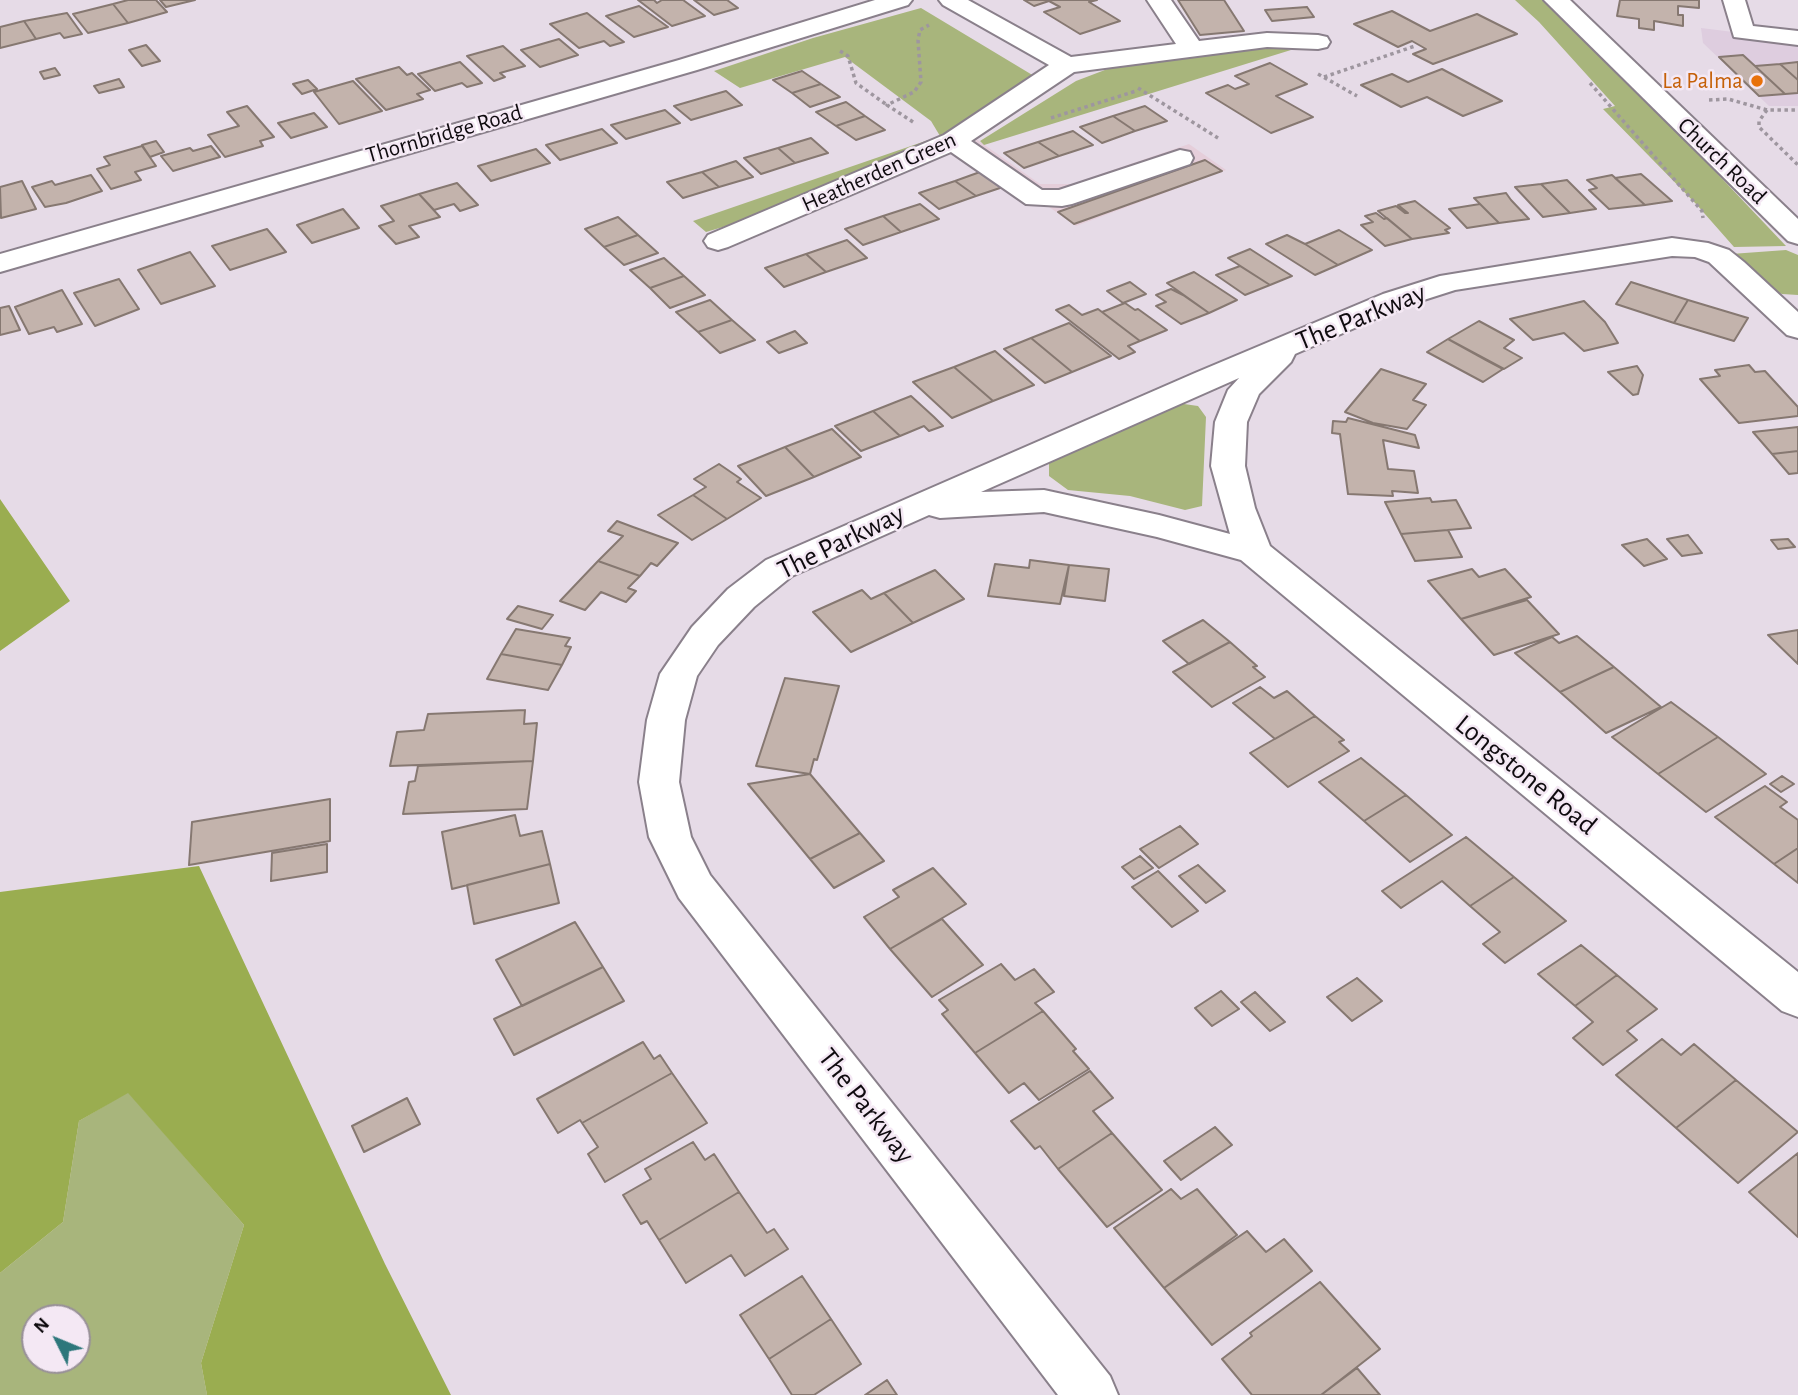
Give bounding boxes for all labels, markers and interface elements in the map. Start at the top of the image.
place label: La Palma [1662,67,1743,95]
marker: La Palma [1749,73,1765,89]
street label: Thornbridge Road [363,99,525,169]
street label: Church Road [1672,112,1772,210]
street label: Heatherden Green [798,126,960,218]
street label: The Parkway [1291,276,1431,358]
street label: The Parkway [772,497,910,587]
street label: Longstone Road [1448,708,1604,842]
street label: The Parkway [811,1042,921,1170]
north arrow [21,1304,91,1374]
text: N [30,1314,53,1337]

